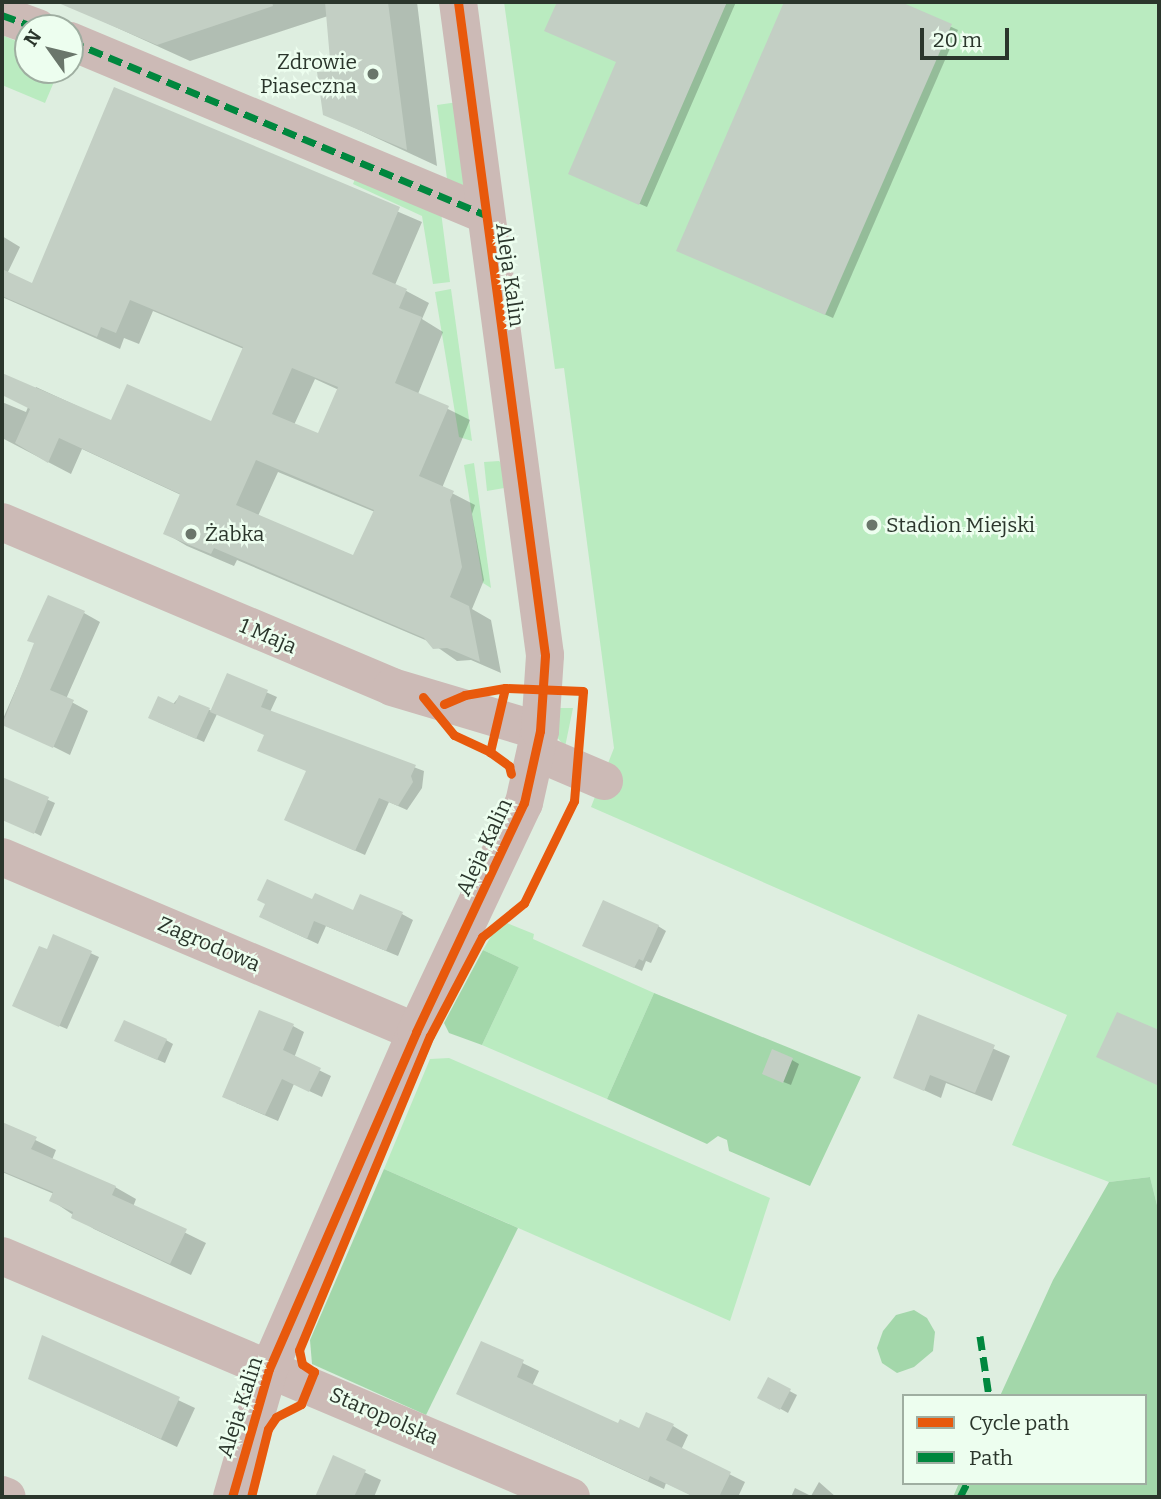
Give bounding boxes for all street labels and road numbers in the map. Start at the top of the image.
street label: Aleja Kalin [490,222,530,328]
street label: 1 Maja [236,613,300,659]
street label: Aleja Kalin [451,794,517,900]
street label: Zagrodowa [154,911,264,977]
street label: Aleja Kalin [212,1354,268,1460]
street label: Staropolska [326,1382,442,1450]

